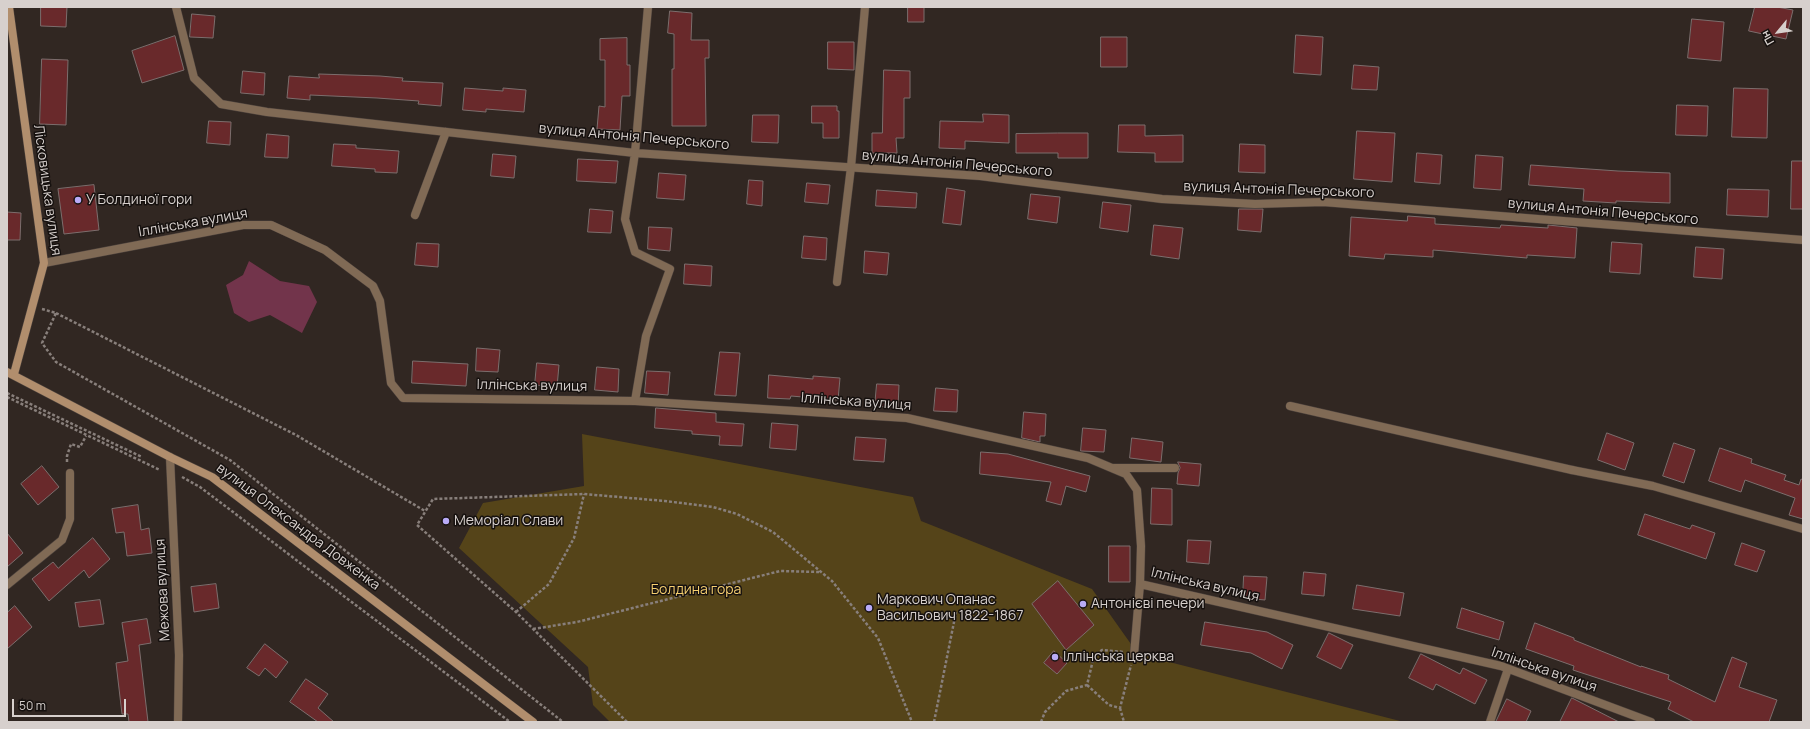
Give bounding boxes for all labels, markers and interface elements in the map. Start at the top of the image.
north arrow [1758,12,1798,52]
text: Пн [1757,28,1777,48]
street label: вулиця Антонія Печерського [538,120,730,154]
street label: Лісковицька вулиця [29,123,65,257]
street label: вулиця Антонія Печерського [861,147,1053,181]
street label: вулиця Антонія Печерського [1183,178,1375,202]
place label: У Болдиної гори [86,192,192,208]
marker: У Болдиної гори [73,195,83,205]
street label: вулиця Антонія Печерського [1507,195,1699,229]
street label: Іллінська вулиця [137,205,249,241]
street label: Іллінська вулиця [477,377,587,395]
street label: Іллінська вулиця [800,390,912,414]
street label: вулиця Олександра Довженка [213,460,383,594]
place label: Меморіал Слави [454,513,563,529]
marker: Меморіал Слави [441,516,451,526]
street label: Межова вулиця [152,538,174,642]
street label: Іллінська вулиця [1149,564,1261,606]
park label: Болдина гора [651,582,741,598]
place label: Маркович Опанас Васильович 1822-1867 [877,592,1024,624]
place label: Антонієві печери [1091,596,1204,612]
marker: Антонієві печери [1078,599,1088,609]
marker: Маркович Опанас Васильович 1822-1867 [864,603,874,613]
street label: Іллінська вулиця [1489,644,1599,696]
place label: Іллінська церква [1063,649,1174,665]
marker: Іллінська церква [1050,652,1060,662]
scale bar [14,691,128,717]
text: 50 m [19,697,46,714]

